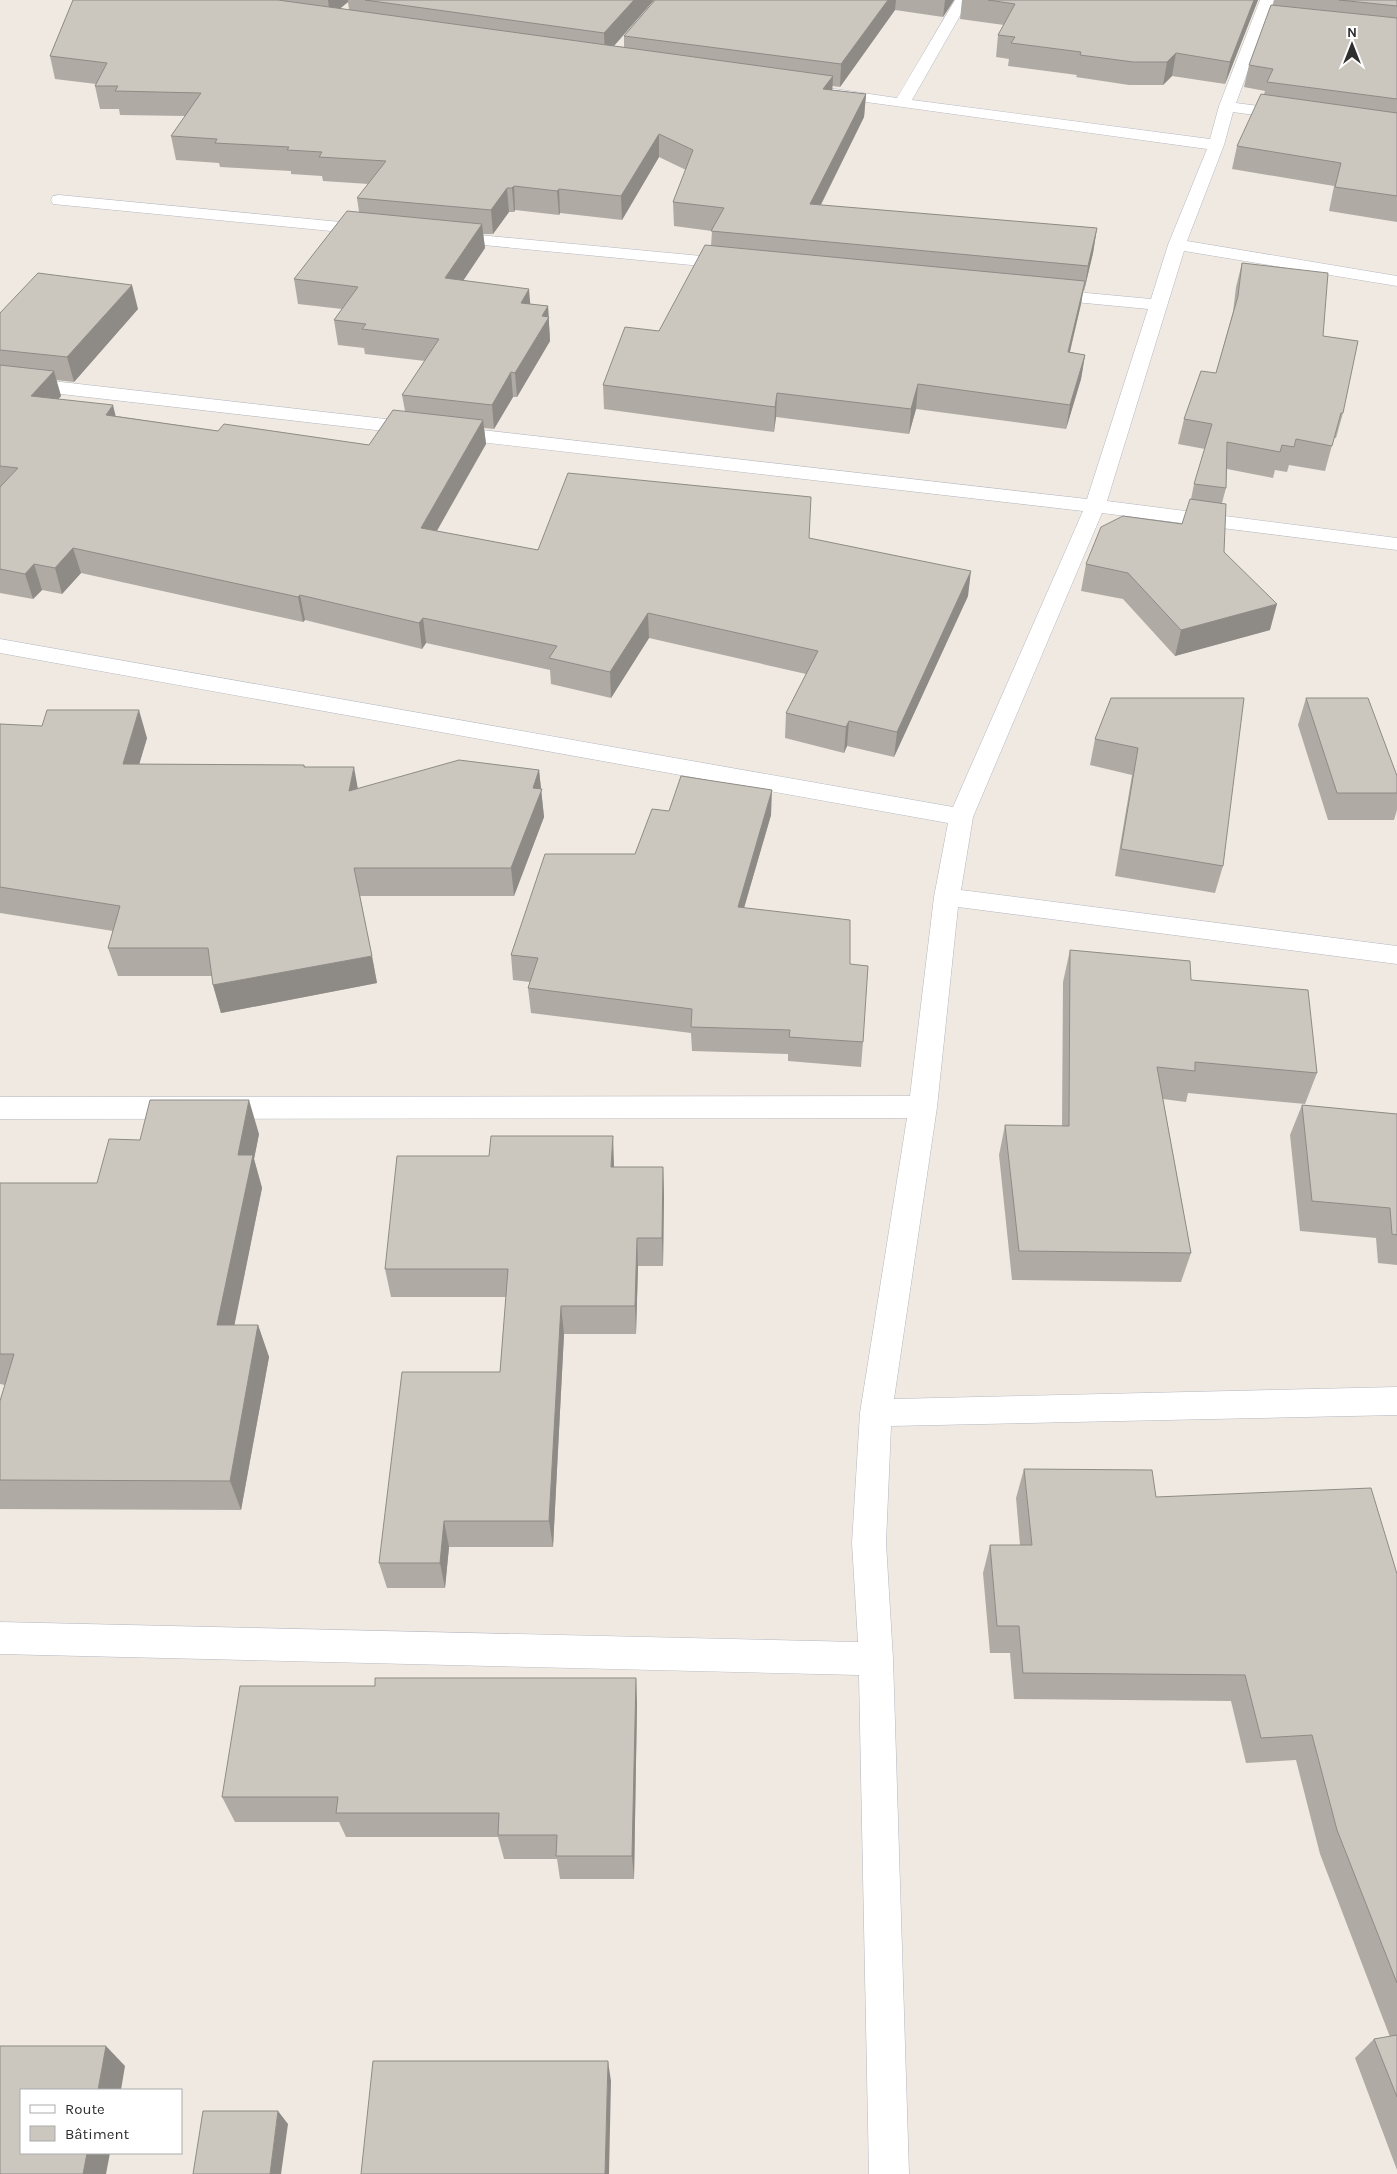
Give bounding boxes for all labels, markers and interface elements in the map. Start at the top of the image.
north arrow [1327,20,1377,70]
text: N [1347,24,1357,41]
legend [20,2089,182,2154]
text: Route [65,2100,105,2118]
text: Bâtiment [65,2125,129,2143]

